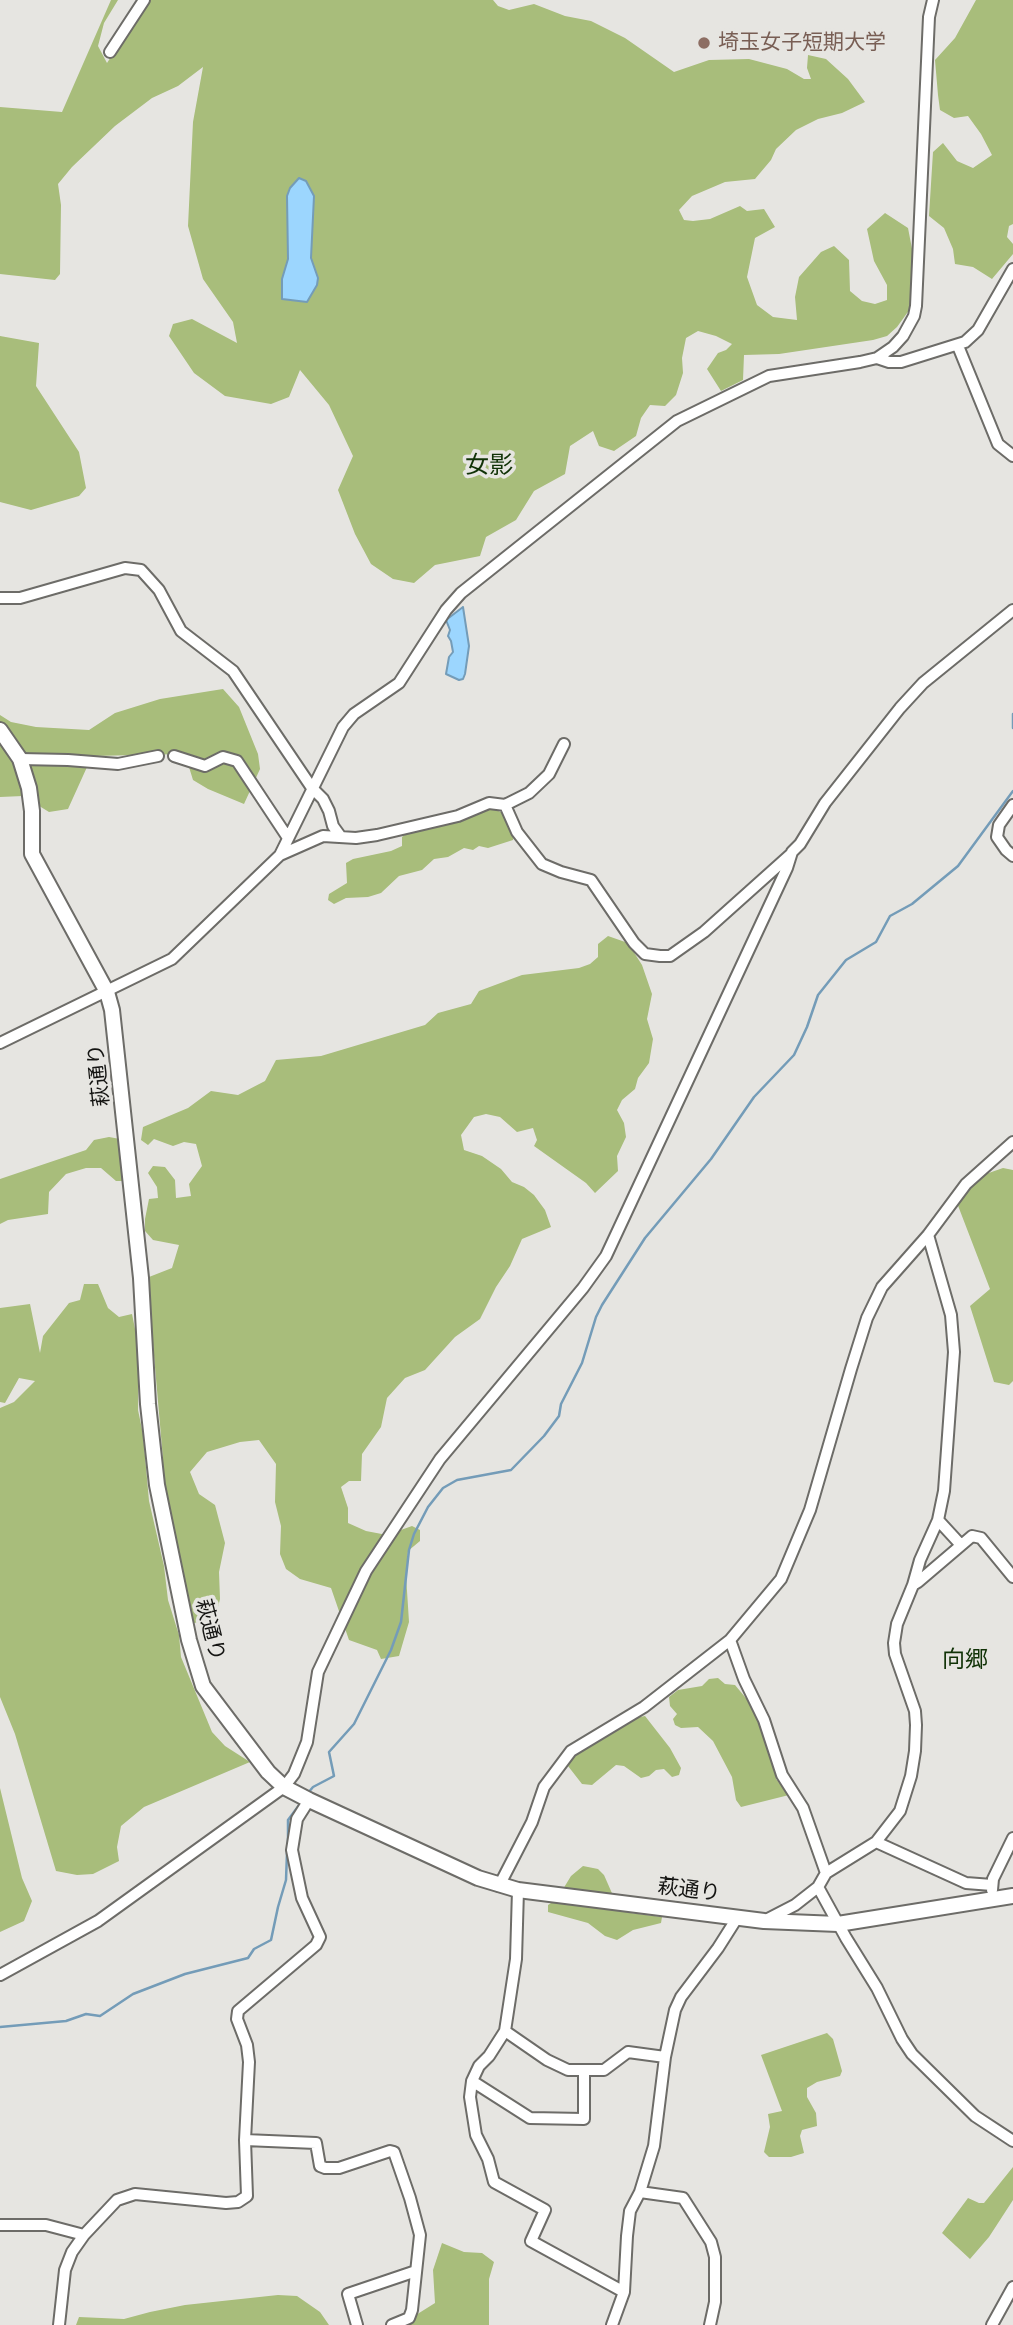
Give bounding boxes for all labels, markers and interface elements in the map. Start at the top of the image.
place label: 埼玉女子短期大学 [718,30,886,56]
marker: 埼玉女子短期大学 [696,35,712,51]
district label: 女影 [465,452,513,480]
street label: 萩通り [83,1042,115,1108]
street label: 萩通り [190,1596,230,1664]
district label: 向郷 [942,1646,988,1674]
street label: 萩通り [656,1874,722,1906]

